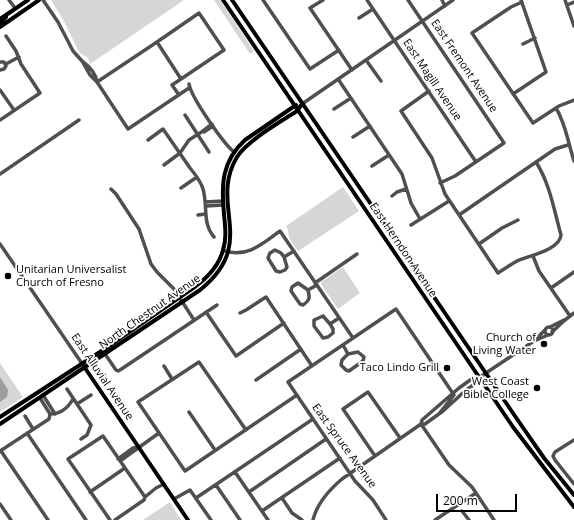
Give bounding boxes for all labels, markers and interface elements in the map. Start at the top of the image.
street label: East Fremont Avenue [428,17,500,115]
street label: East Magill Avenue [400,37,464,123]
street label: East Herndon Avenue [366,200,440,300]
place label: Unitarian Universalist Church of Fresno [16,263,126,289]
marker: Unitarian Universalist Church of Fresno [3,271,13,281]
street label: North Chestnut Avenue [97,272,203,352]
street label: East Alluvial Avenue [68,331,136,423]
place label: Church of Living Water [473,331,536,357]
marker: Church of Living Water [539,339,549,349]
place label: Taco Lindo Grill [360,361,439,375]
marker: Taco Lindo Grill [442,363,452,373]
place label: West Coast Bible College [463,375,529,401]
marker: West Coast Bible College [532,383,542,393]
street label: East Spruce Avenue [309,401,379,491]
scale bar [438,486,519,512]
text: 200 m [443,492,478,509]

